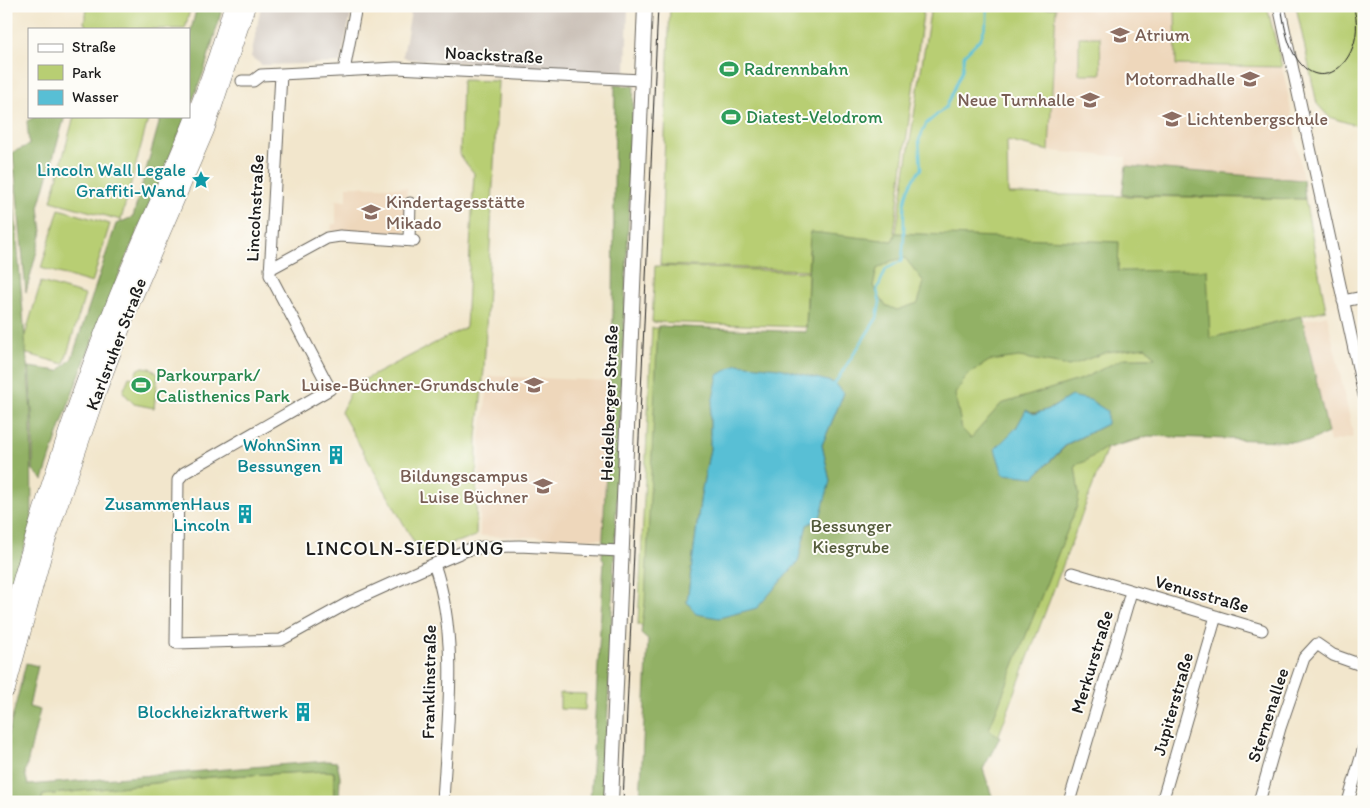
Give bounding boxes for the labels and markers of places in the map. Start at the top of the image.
school or university icon: Atrium [1109,24,1131,46]
place label: Atrium [1135,24,1190,46]
sports icon: Radrennbahn [718,58,740,80]
place label: Radrennbahn [744,58,848,80]
place label: Motorradhalle [1125,68,1235,90]
school or university icon: Motorradhalle [1239,68,1261,90]
place label: Neue Turnhalle [958,89,1075,111]
school or university icon: Neue Turnhalle [1079,89,1101,111]
sports icon: Diatest-Velodrom [720,106,742,128]
place label: Diatest-Velodrom [746,106,883,128]
school or university icon: Lichtenbergschule [1161,108,1183,130]
place label: Lichtenbergschule [1187,108,1328,130]
place label: Lincoln Wall Legale Graffiti-Wand [37,159,186,202]
place icon: Lincoln Wall Legale Graffiti-Wand [190,169,212,191]
place label: Kindertagesstätte Mikado [386,191,525,234]
school or university icon: Kindertagesstätte Mikado [360,201,382,223]
place label: Parkourpark/ Calisthenics Park [156,364,290,407]
sports icon: Parkourpark/ Calisthenics Park [130,374,152,396]
place label: Luise-Büchner-Grundschule [301,374,519,396]
school or university icon: Luise-Büchner-Grundschule [523,374,545,396]
place label: WohnSinn Bessungen [237,434,321,477]
building icon: WohnSinn Bessungen [325,444,347,466]
place label: Bildungscampus Luise Büchner [400,465,528,508]
school or university icon: Bildungscampus Luise Büchner [532,475,554,497]
place label: ZusammenHaus Lincoln [105,493,230,536]
building icon: ZusammenHaus Lincoln [234,503,256,525]
place label: Blockheizkraftwerk [137,701,289,723]
building icon: Blockheizkraftwerk [292,701,314,723]

